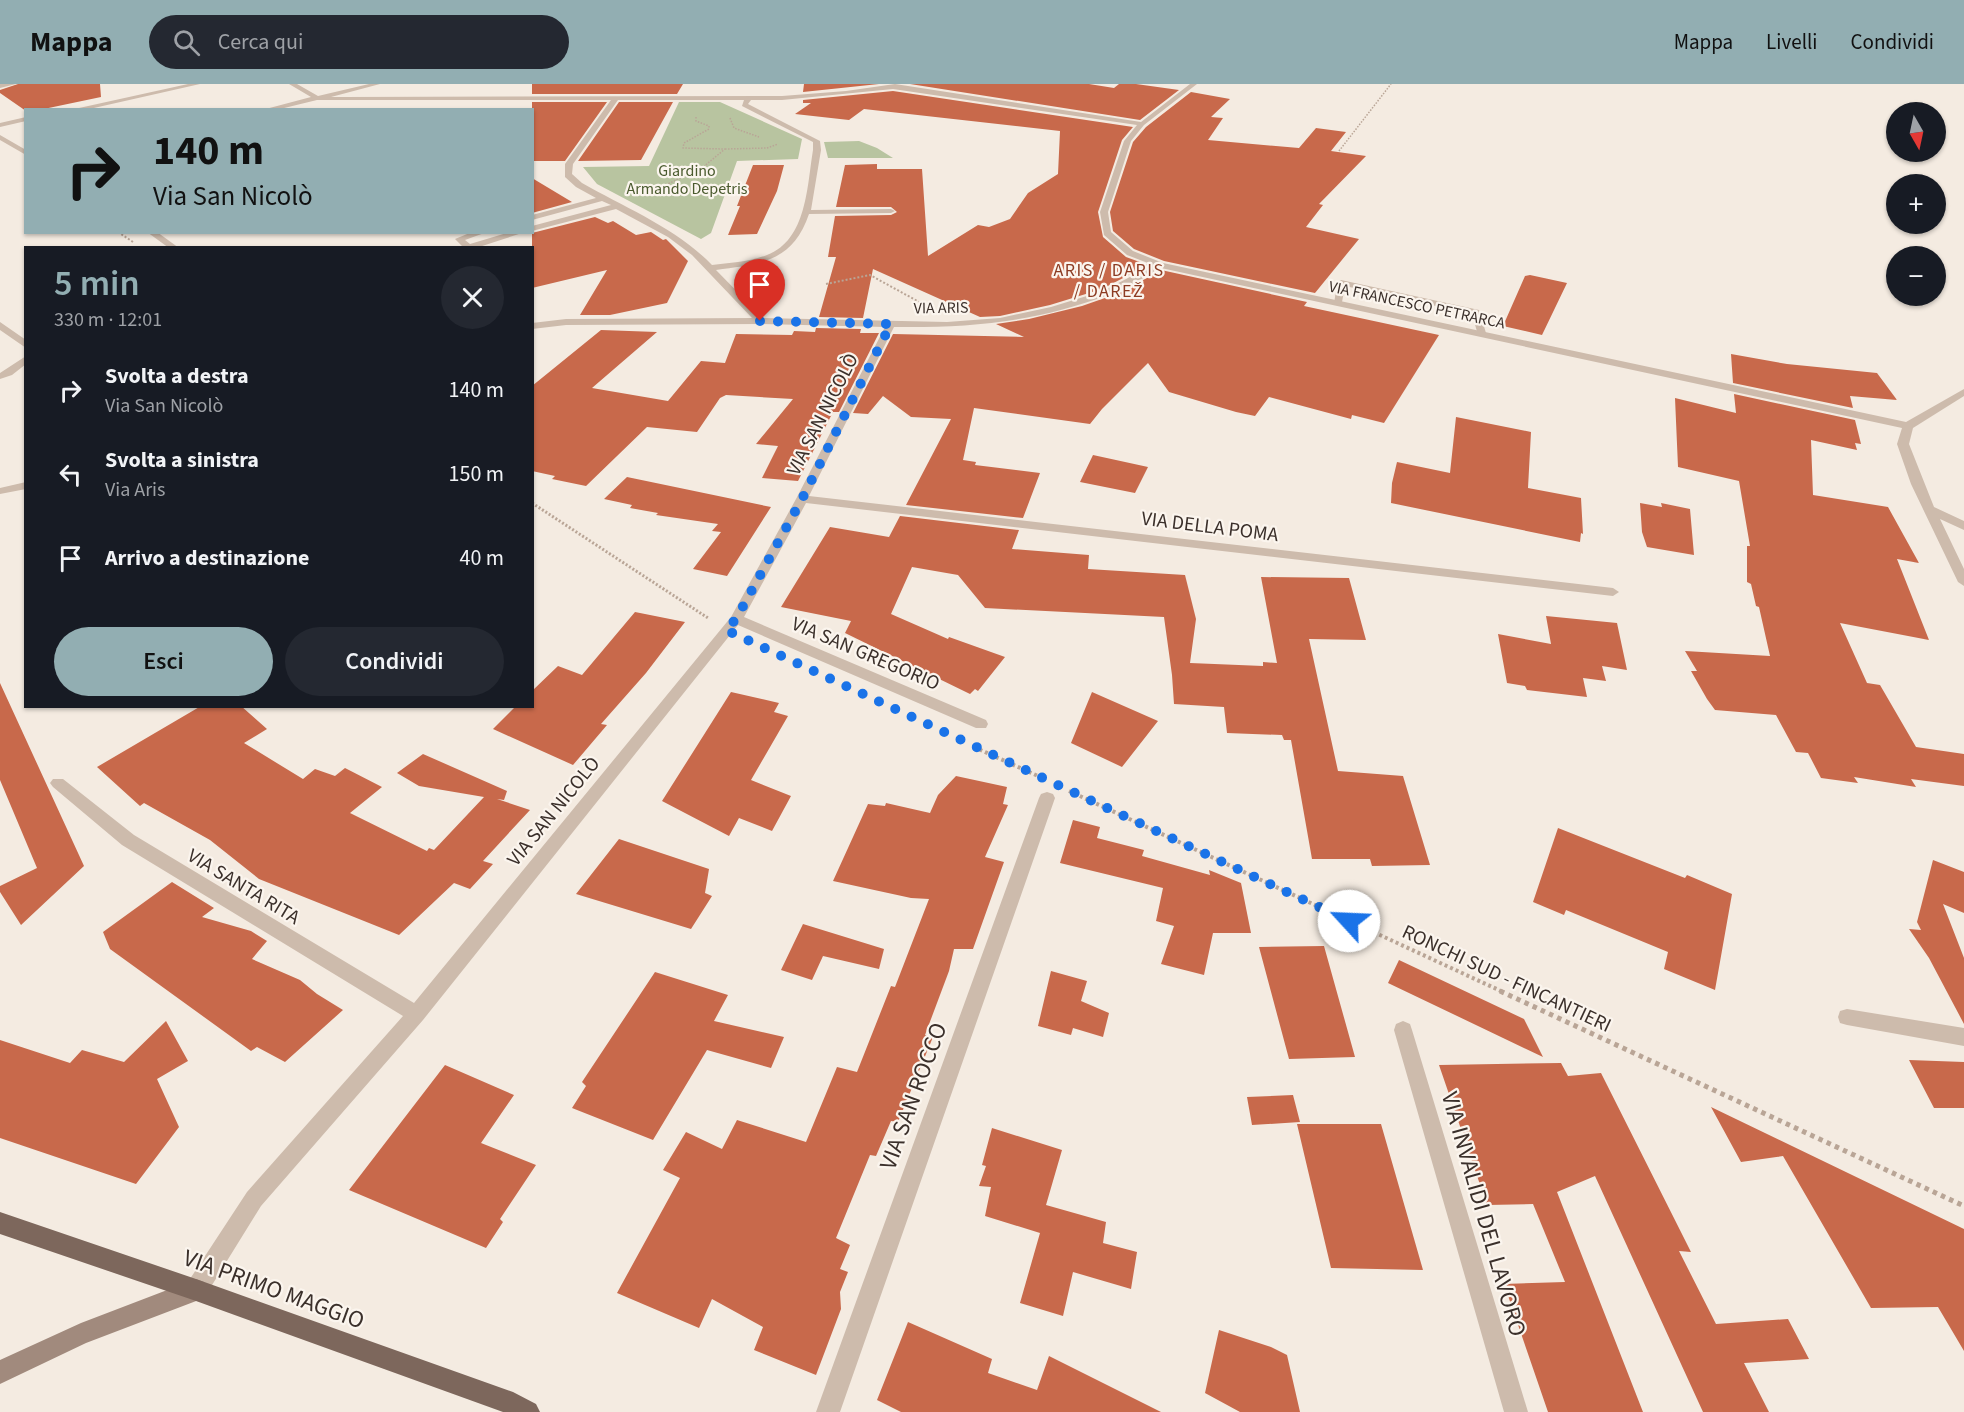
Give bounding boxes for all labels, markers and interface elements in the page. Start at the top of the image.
search box [149,15,569,69]
text: Mappa [30,22,113,62]
icon: search [170,26,203,59]
text: Cerca qui [218,26,303,58]
text: Mappa [1674,27,1733,57]
text: Livelli [1766,27,1818,57]
text: Condividi [1851,27,1934,57]
north arrow [1886,102,1946,162]
map controls [1886,102,1946,306]
text: 140 m [153,121,264,181]
icon: right [54,132,132,210]
park label: Giardino Armando Depetris [626,160,748,200]
button: + [1886,174,1946,234]
text: Via San Nicolò [153,177,313,216]
button: − [1886,246,1946,306]
text: 5 min [54,258,140,309]
district label: ARIS / DARIS / DAREŽ [1053,258,1165,304]
pin [734,259,785,321]
button: close [441,266,504,329]
icon: arrive [743,268,776,301]
street label: VIA FRANCESCO PETRARCA [1327,276,1507,334]
street label: VIA ARIS [913,297,969,319]
text: 330 m · 12:01 [54,306,162,334]
street label: VIA SAN NICOLÒ [780,349,866,480]
text: Svolta a destra [105,360,249,392]
icon: right [54,374,87,407]
text: 140 m [449,374,504,406]
text: Via San Nicolò [105,392,223,420]
text: Svolta a sinistra [105,444,259,476]
icon: left [54,458,87,491]
text: 150 m [449,458,504,490]
text: Via Aris [105,476,165,504]
street label: VIA DELLA POMA [1140,505,1280,549]
icon: arrive [54,542,87,575]
text: Arrivo a destinazione [105,542,310,574]
text: 40 m [459,542,504,574]
street label: VIA SAN GREGORIO [787,610,944,698]
button: Esci [54,627,273,696]
button: Condividi [285,627,504,696]
street label: VIA SAN NICOLÒ [501,751,607,872]
street label: VIA SANTA RITA [182,842,305,932]
position arrow [1317,889,1381,953]
street label: RONCHI SUD - FINCANTIERI [1397,918,1616,1040]
street label: VIA SAN ROCCO [871,1018,956,1175]
street label: VIA INVALIDI DEL LAVORO [1432,1088,1535,1341]
street label: VIA PRIMO MAGGIO [178,1240,369,1338]

